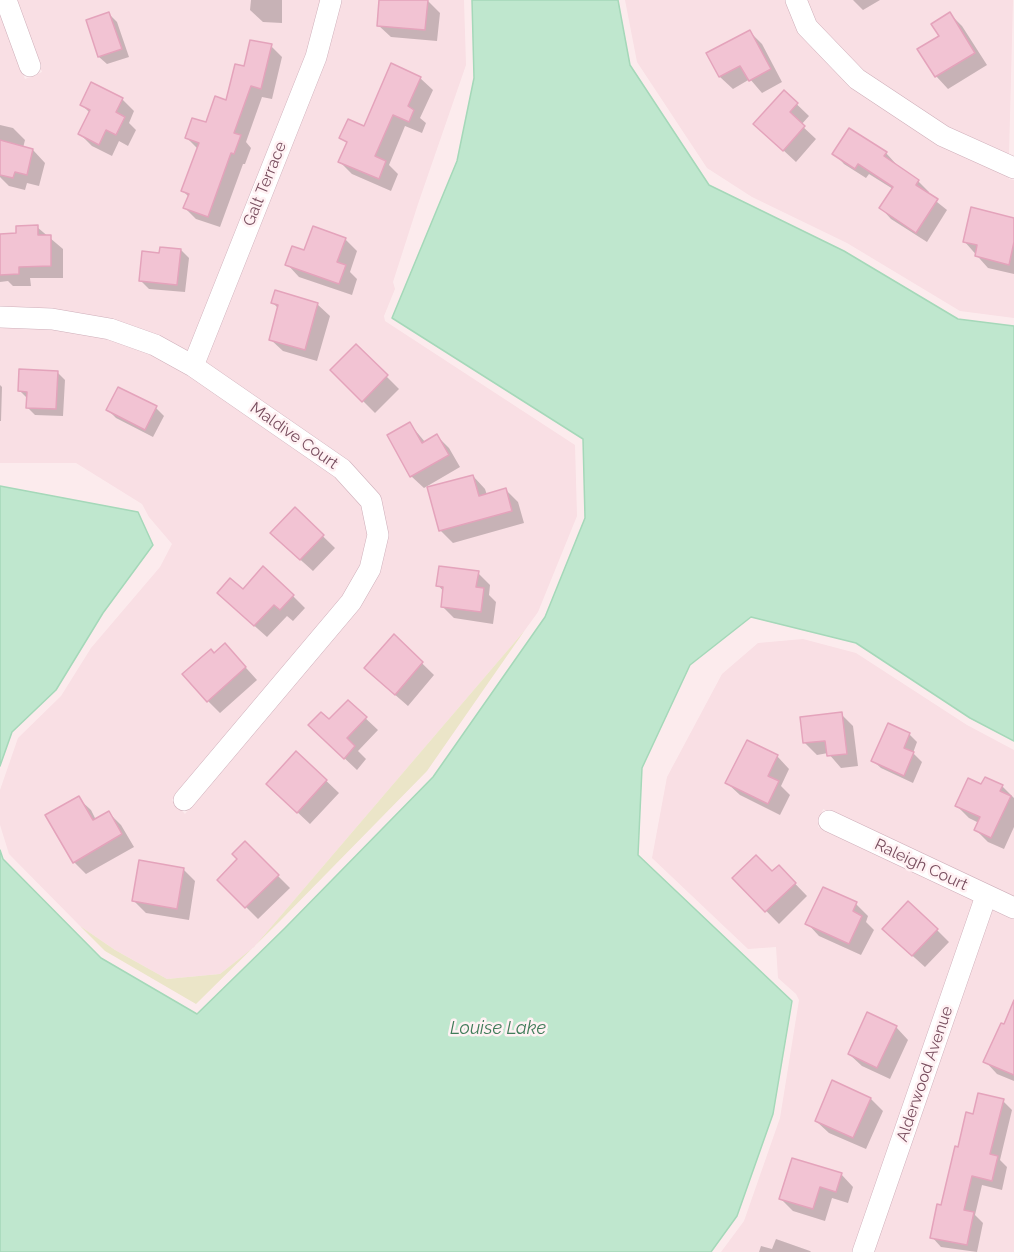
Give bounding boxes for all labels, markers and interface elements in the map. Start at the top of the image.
street label: Galt Terrace [239,139,291,229]
street label: Maldive Court [246,399,342,473]
street label: Raleigh Court [871,835,971,895]
street label: Alderwood Avenue [893,1004,957,1144]
water label: Louise Lake [450,1018,546,1040]

